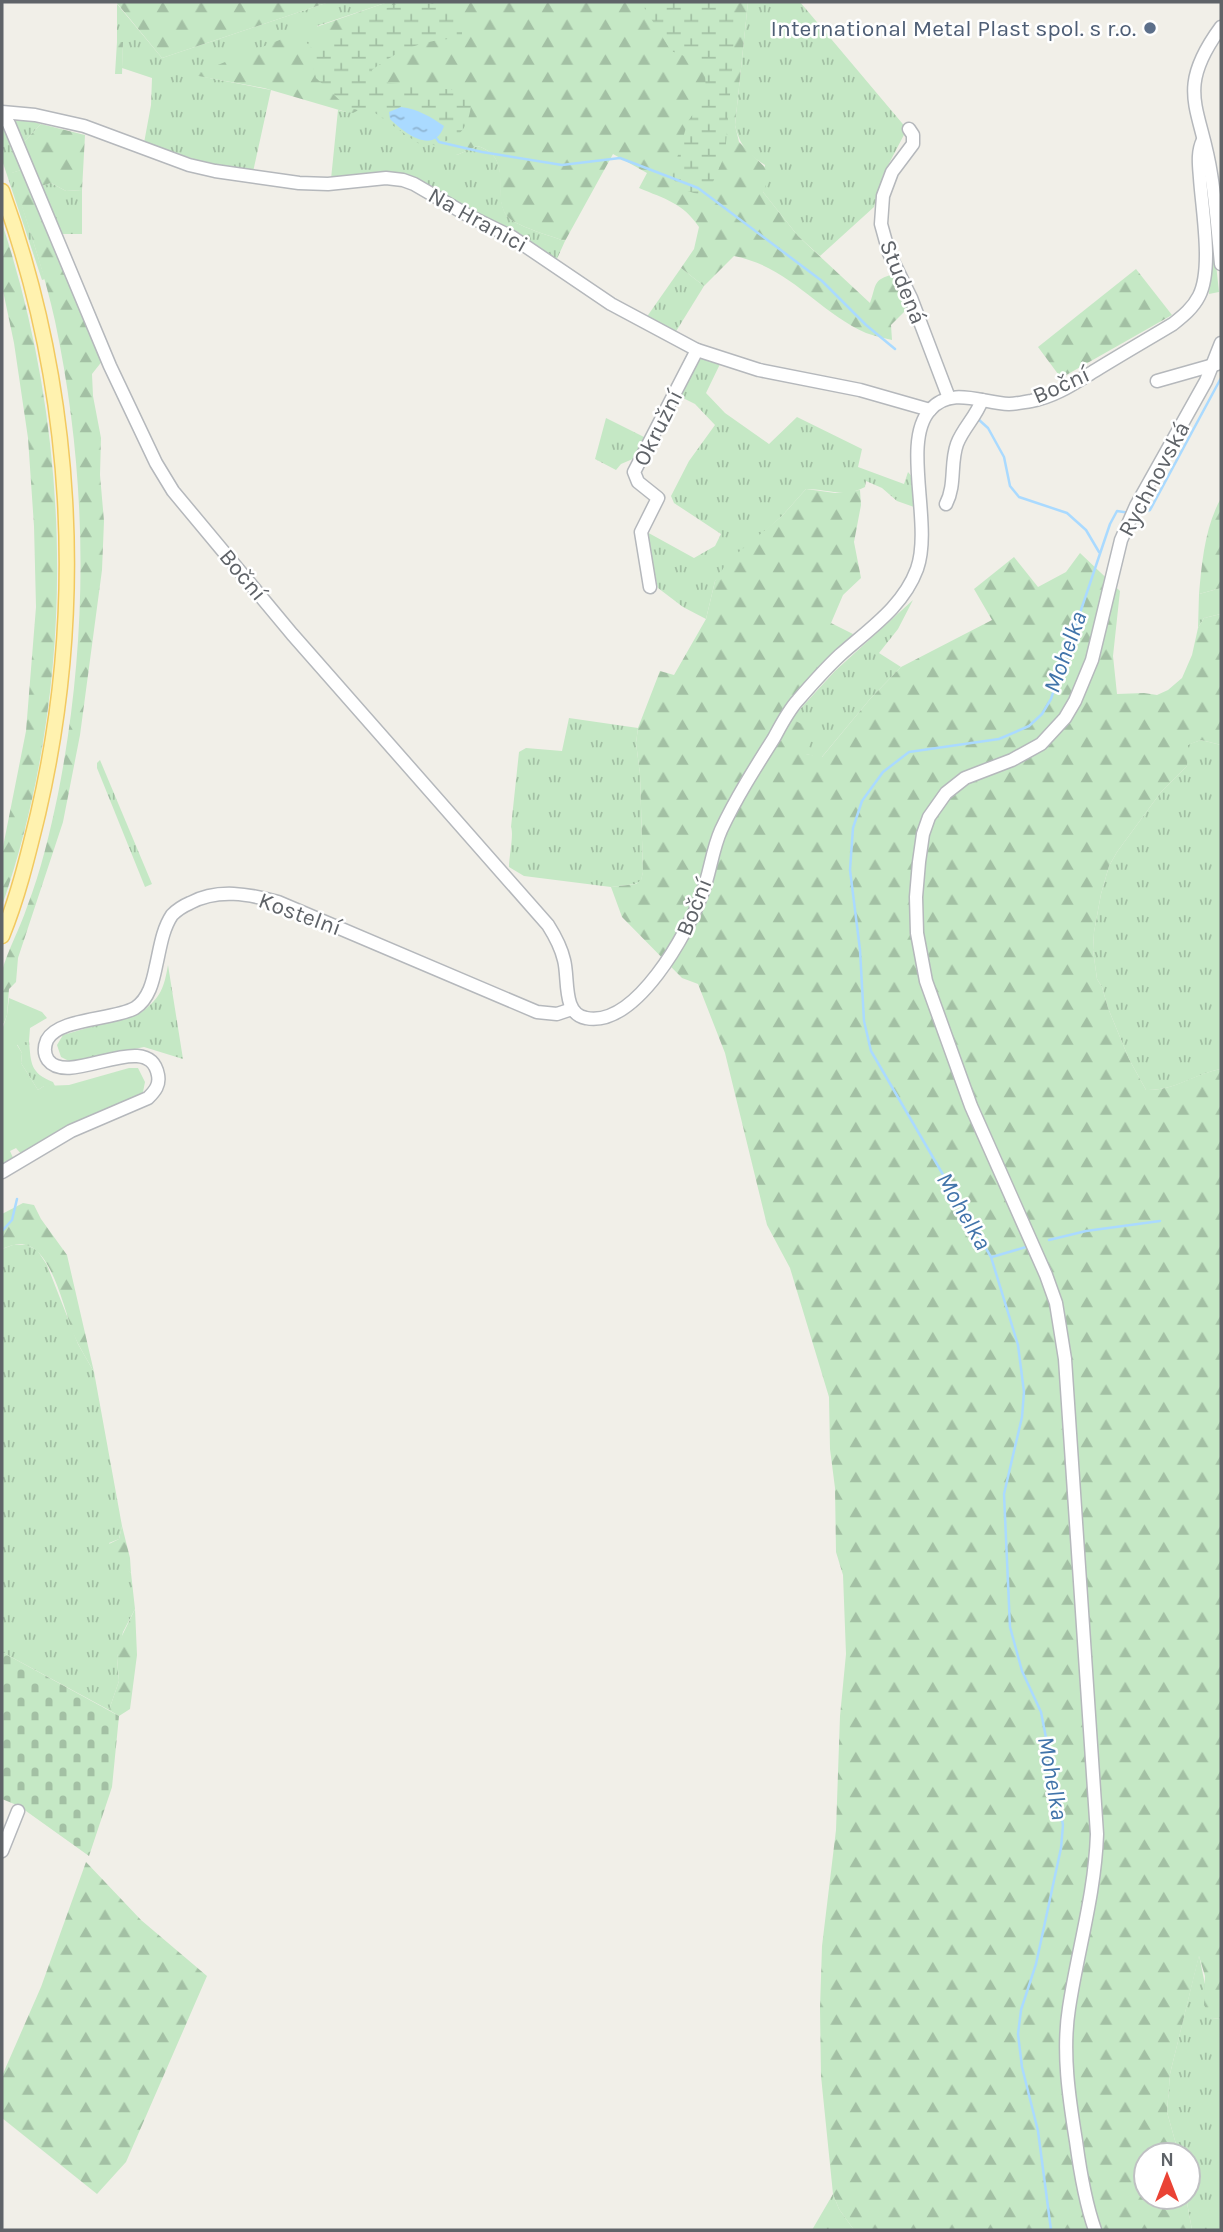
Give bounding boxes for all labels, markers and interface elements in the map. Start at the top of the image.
place label: International Metal Plast spol. s r.o. [771,15,1136,42]
marker: International Metal Plast spol. s r.o. [1142,20,1158,36]
street label: Na Hranici [423,182,533,258]
street label: Studená [874,236,932,328]
street label: Boční [1028,361,1094,409]
street label: Okružní [627,385,689,471]
street label: Rychnovská [1112,417,1196,541]
street label: Boční [214,544,273,607]
water label: Mohelka [1037,607,1093,697]
street label: Boční [670,874,718,940]
street label: Kostelní [255,887,345,941]
water label: Mohelka [931,1167,997,1255]
water label: Mohelka [1032,1734,1074,1822]
north arrow [1132,2141,1202,2211]
text: N [1160,2149,1174,2171]

